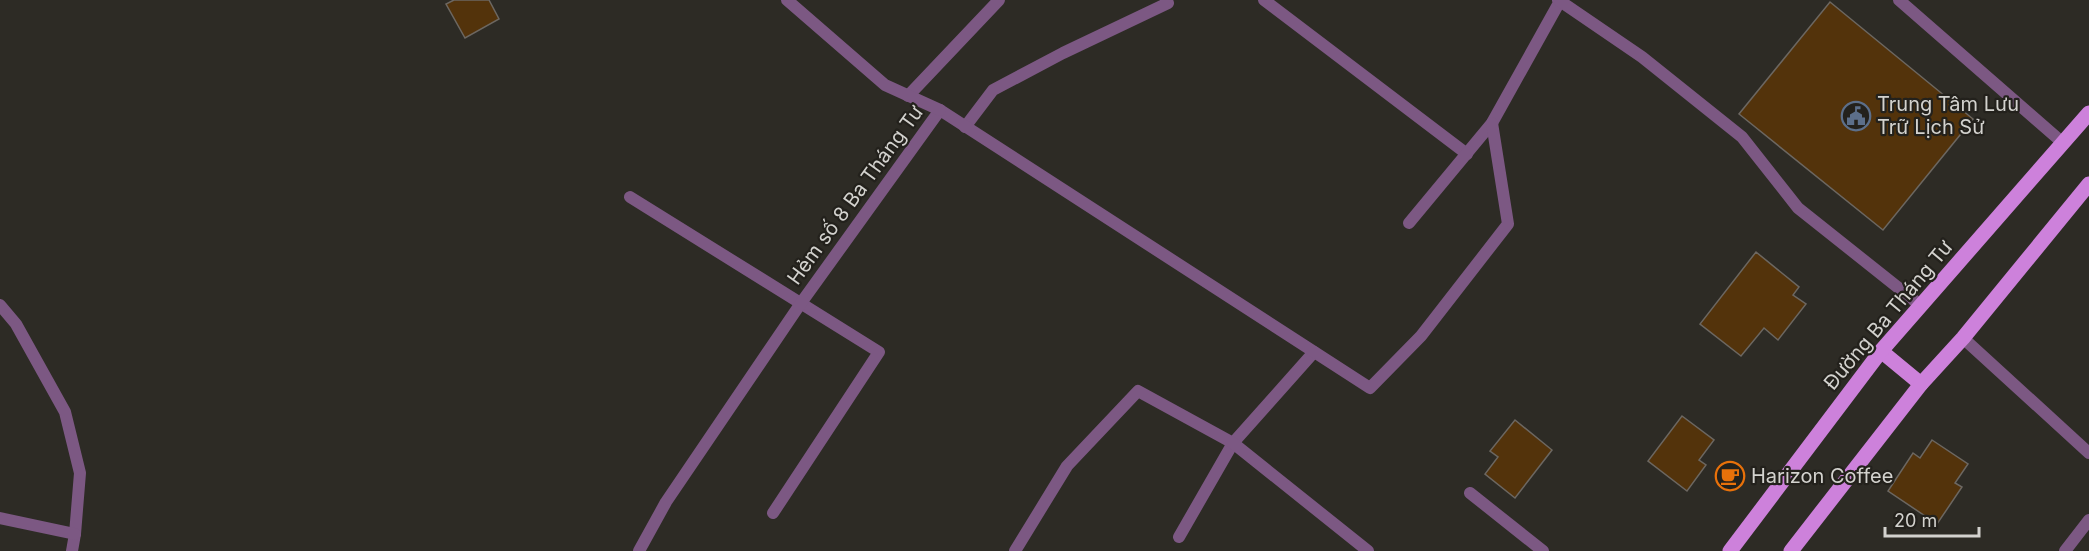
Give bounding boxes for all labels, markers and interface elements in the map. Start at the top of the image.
place label: Trung Tâm Lưu Trữ Lịch Sử [1877,92,2019,139]
public building icon: Trung Tâm Lưu Trữ Lịch Sử [1840,100,1872,132]
street label: Hẻm số 8 Ba Tháng Tư [782,101,928,289]
street label: Đường Ba Tháng Tư [1819,236,1957,394]
cafe icon: Harizon Coffee [1714,460,1746,492]
place label: Harizon Coffee [1751,464,1893,488]
scale bar [1885,500,1980,538]
text: 20 m [1894,510,1937,531]

